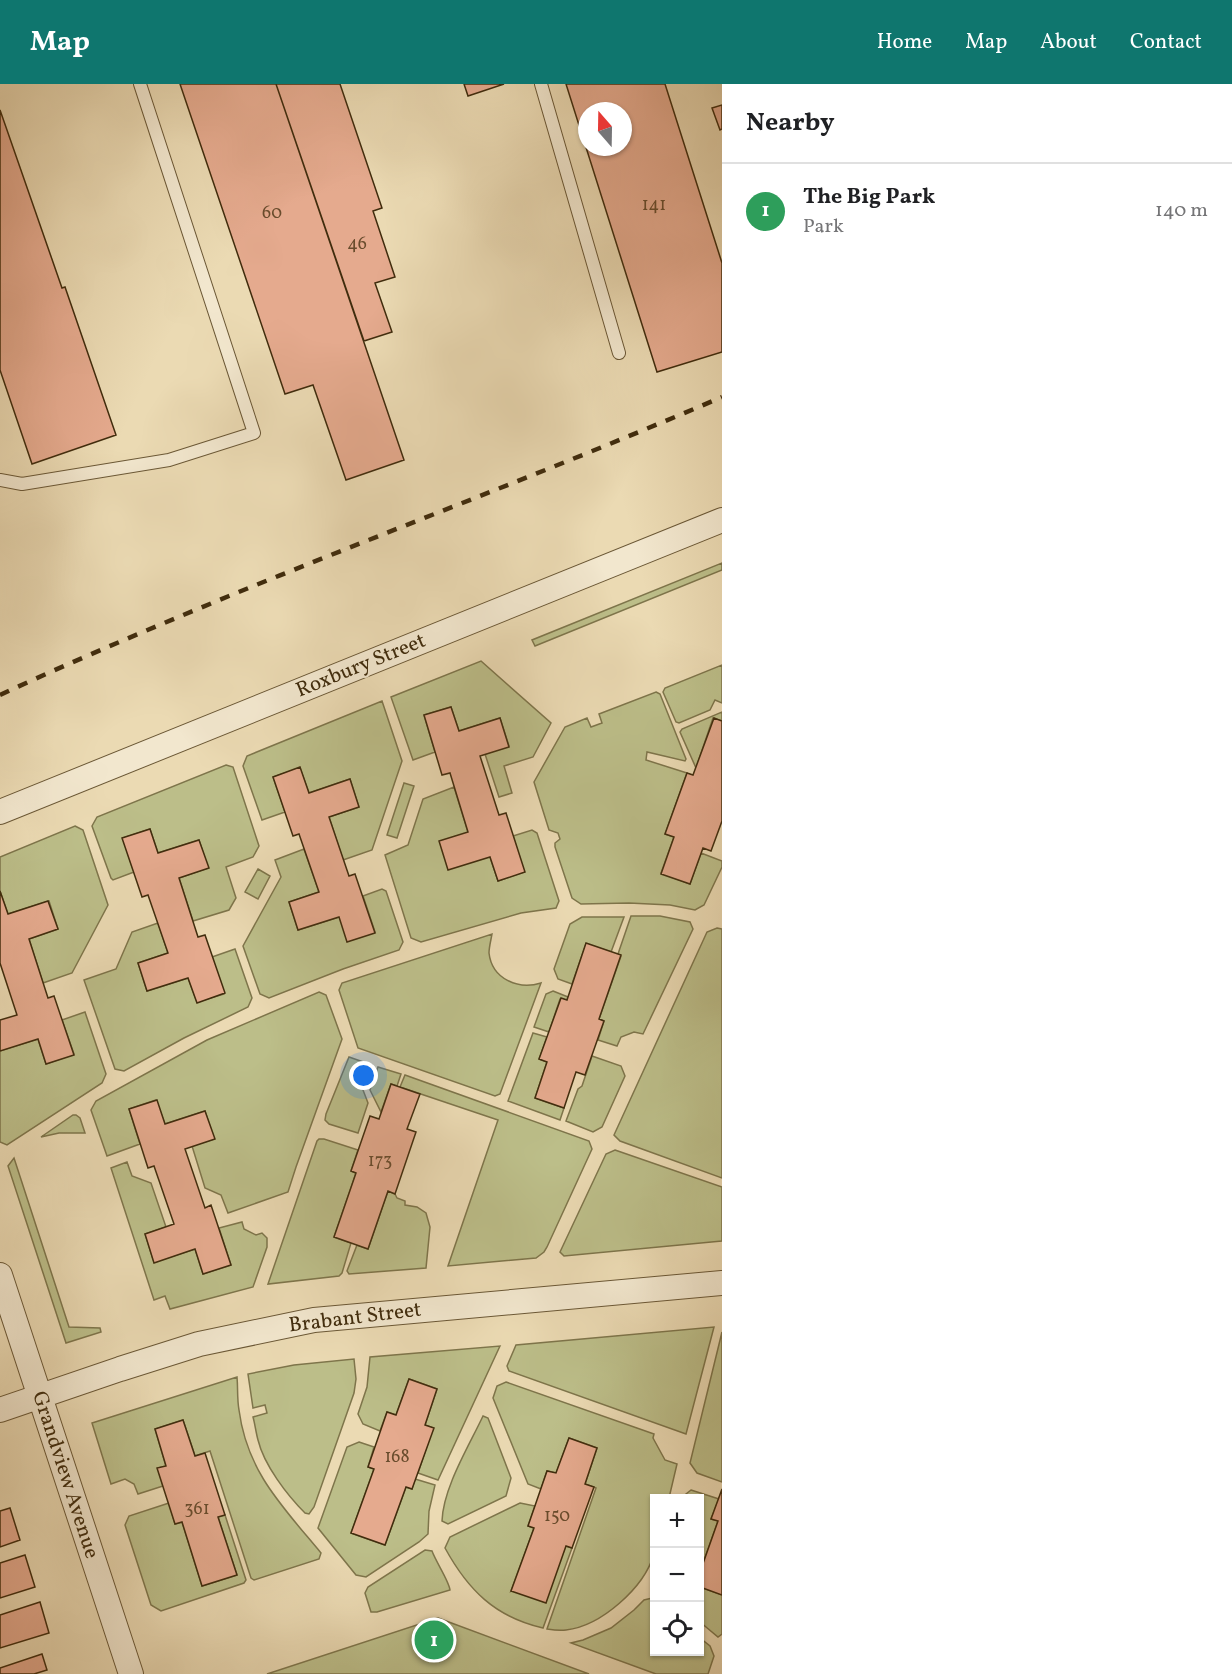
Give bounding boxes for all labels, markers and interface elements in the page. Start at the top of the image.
text: Map [30,23,90,62]
text: Home [877,28,932,57]
text: Map [965,28,1007,57]
text: About [1040,28,1097,57]
text: Contact [1130,28,1202,57]
north arrow [578,102,632,156]
text: Nearby [746,105,835,141]
text: The Big Park [803,182,935,213]
house number: 141 [642,193,666,218]
text: 1 [761,197,770,225]
text: 140 m [1155,197,1208,225]
house number: 60 [262,201,282,226]
text: Park [803,213,844,241]
house number: 46 [347,232,367,257]
street label: Roxbury Street [292,627,430,705]
your location [349,1061,378,1090]
house number: 173 [368,1149,392,1174]
street label: Brabant Street [287,1295,423,1341]
street label: Grandview Avenue [24,1387,106,1563]
house number: 168 [384,1445,410,1470]
map controls [650,1494,704,1656]
button: + [650,1494,704,1548]
house number: 361 [184,1497,210,1522]
house number: 150 [544,1504,570,1529]
button: − [650,1548,704,1602]
button: locate [650,1602,704,1656]
pin: 1 [414,1618,454,1662]

